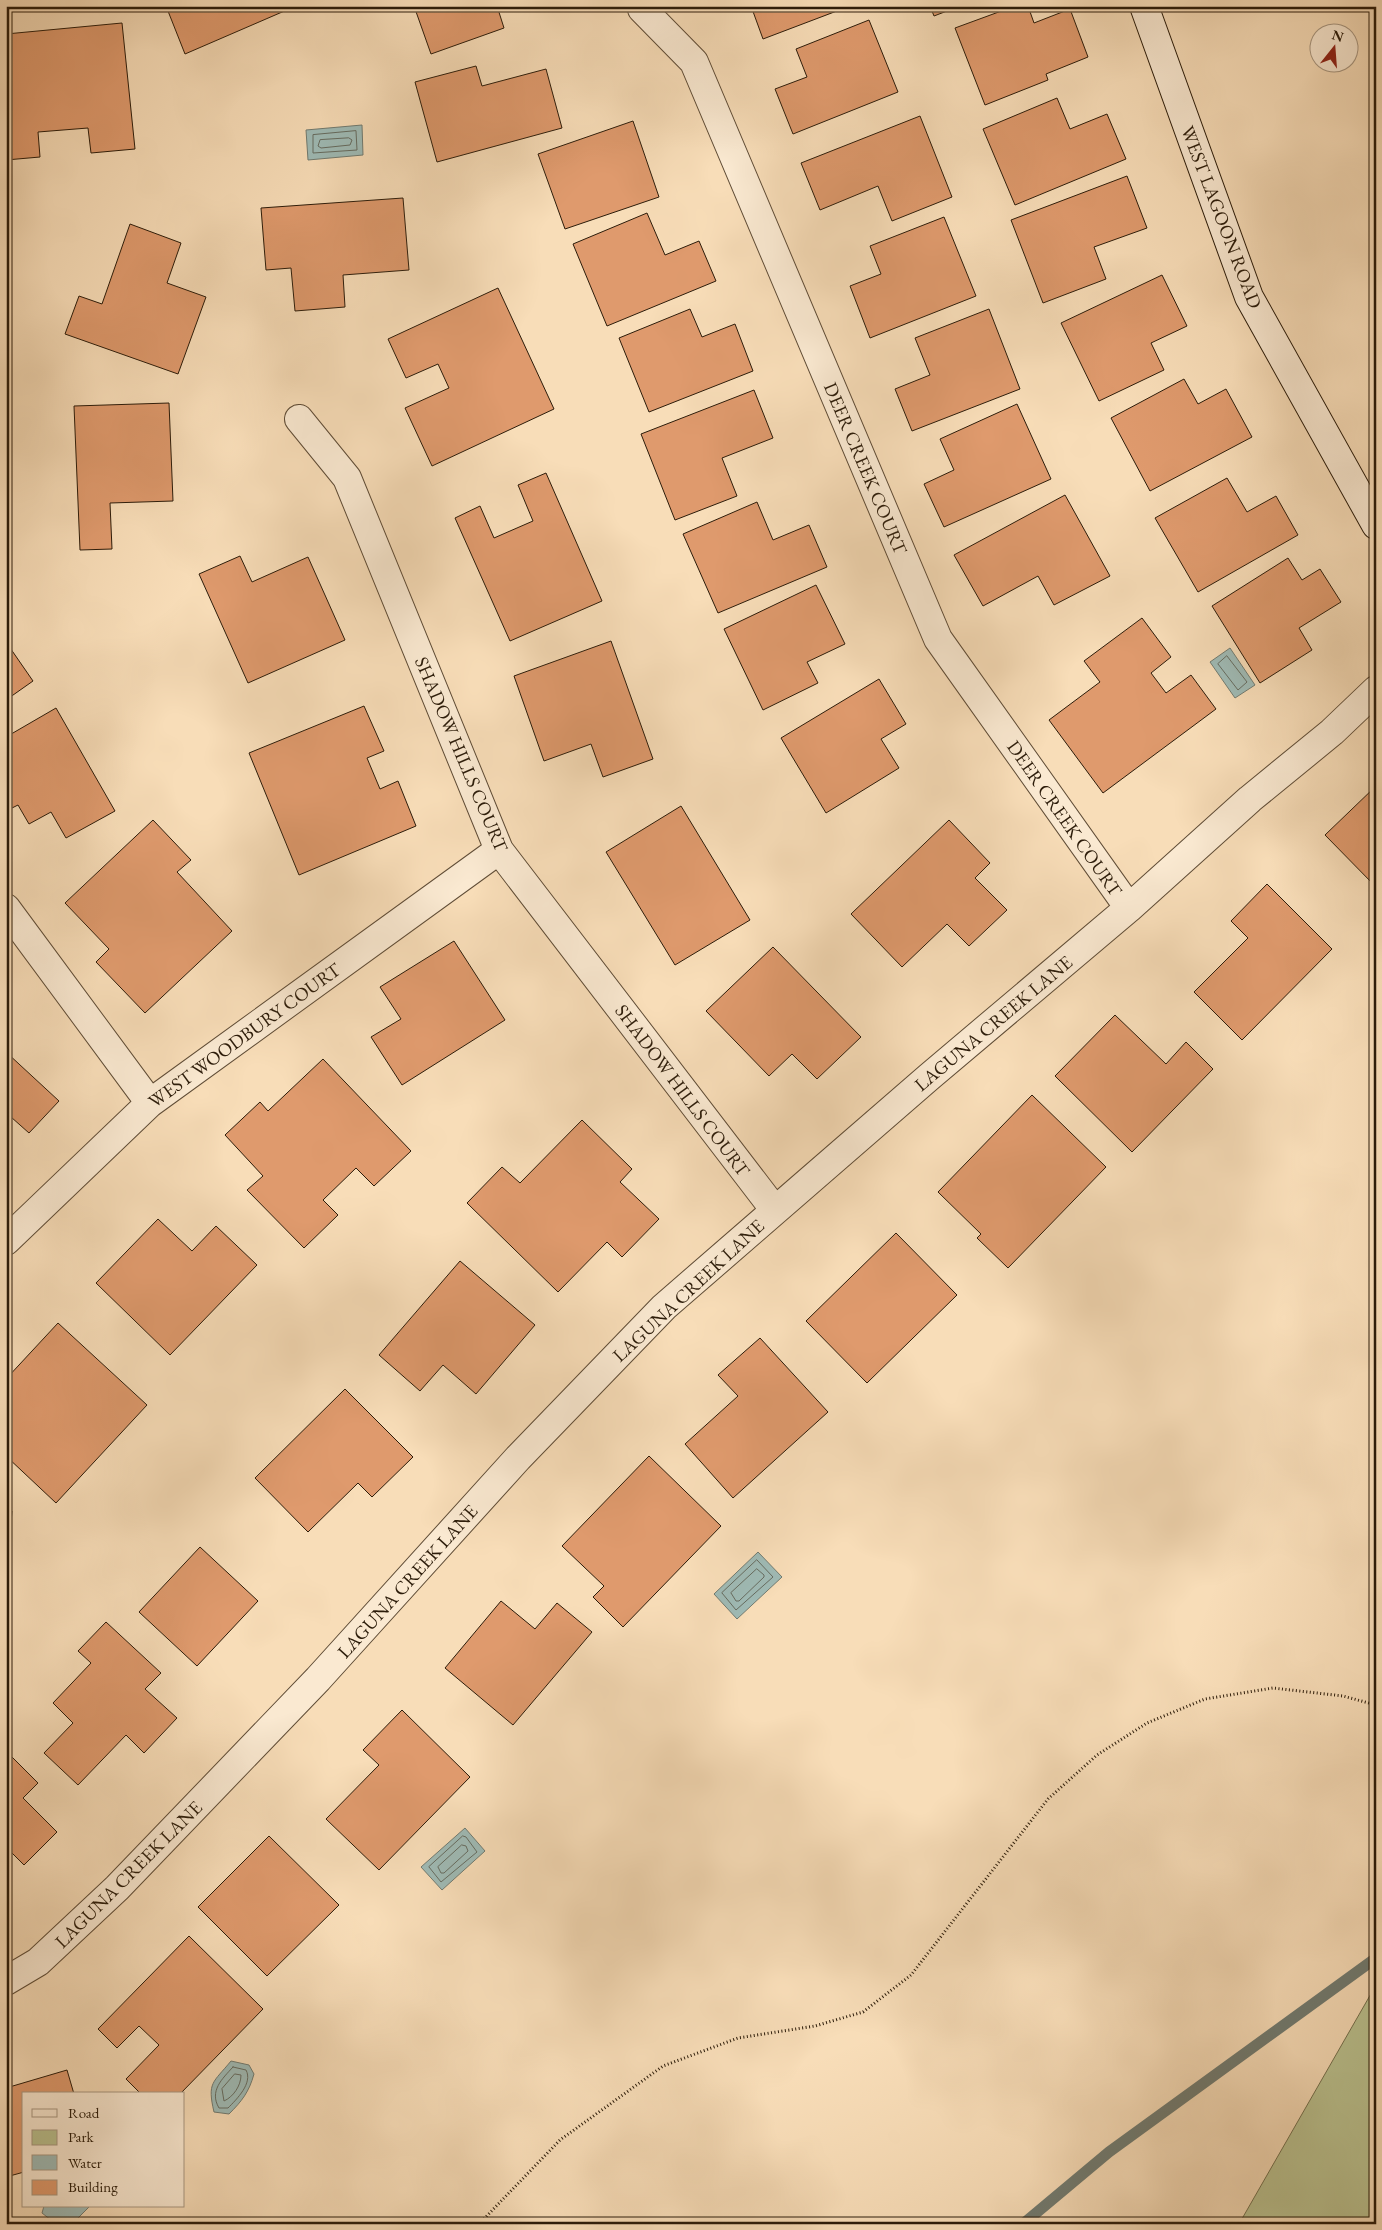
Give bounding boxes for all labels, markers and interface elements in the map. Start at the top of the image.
north arrow [1310,22,1360,72]
text: N [1330,25,1346,46]
street label: WEST LAGOON ROAD [1175,122,1268,312]
street label: DEER CREEK COURT [818,378,913,558]
street label: SHADOW HILLS COURT [409,653,514,856]
street label: DEER CREEK COURT [1001,735,1128,901]
street label: LAGUNA CREEK LANE [909,950,1078,1097]
street label: WEST WOODBURY COURT [143,957,346,1114]
street label: SHADOW HILLS COURT [609,999,756,1182]
street label: LAGUNA CREEK LANE [607,1213,770,1367]
street label: LAGUNA CREEK LANE [332,1499,483,1664]
street label: LAGUNA CREEK LANE [49,1795,208,1953]
legend [22,2092,185,2208]
text: Road [68,2103,100,2122]
text: Park [68,2127,95,2146]
text: Water [68,2153,102,2172]
text: Building [68,2177,118,2196]

